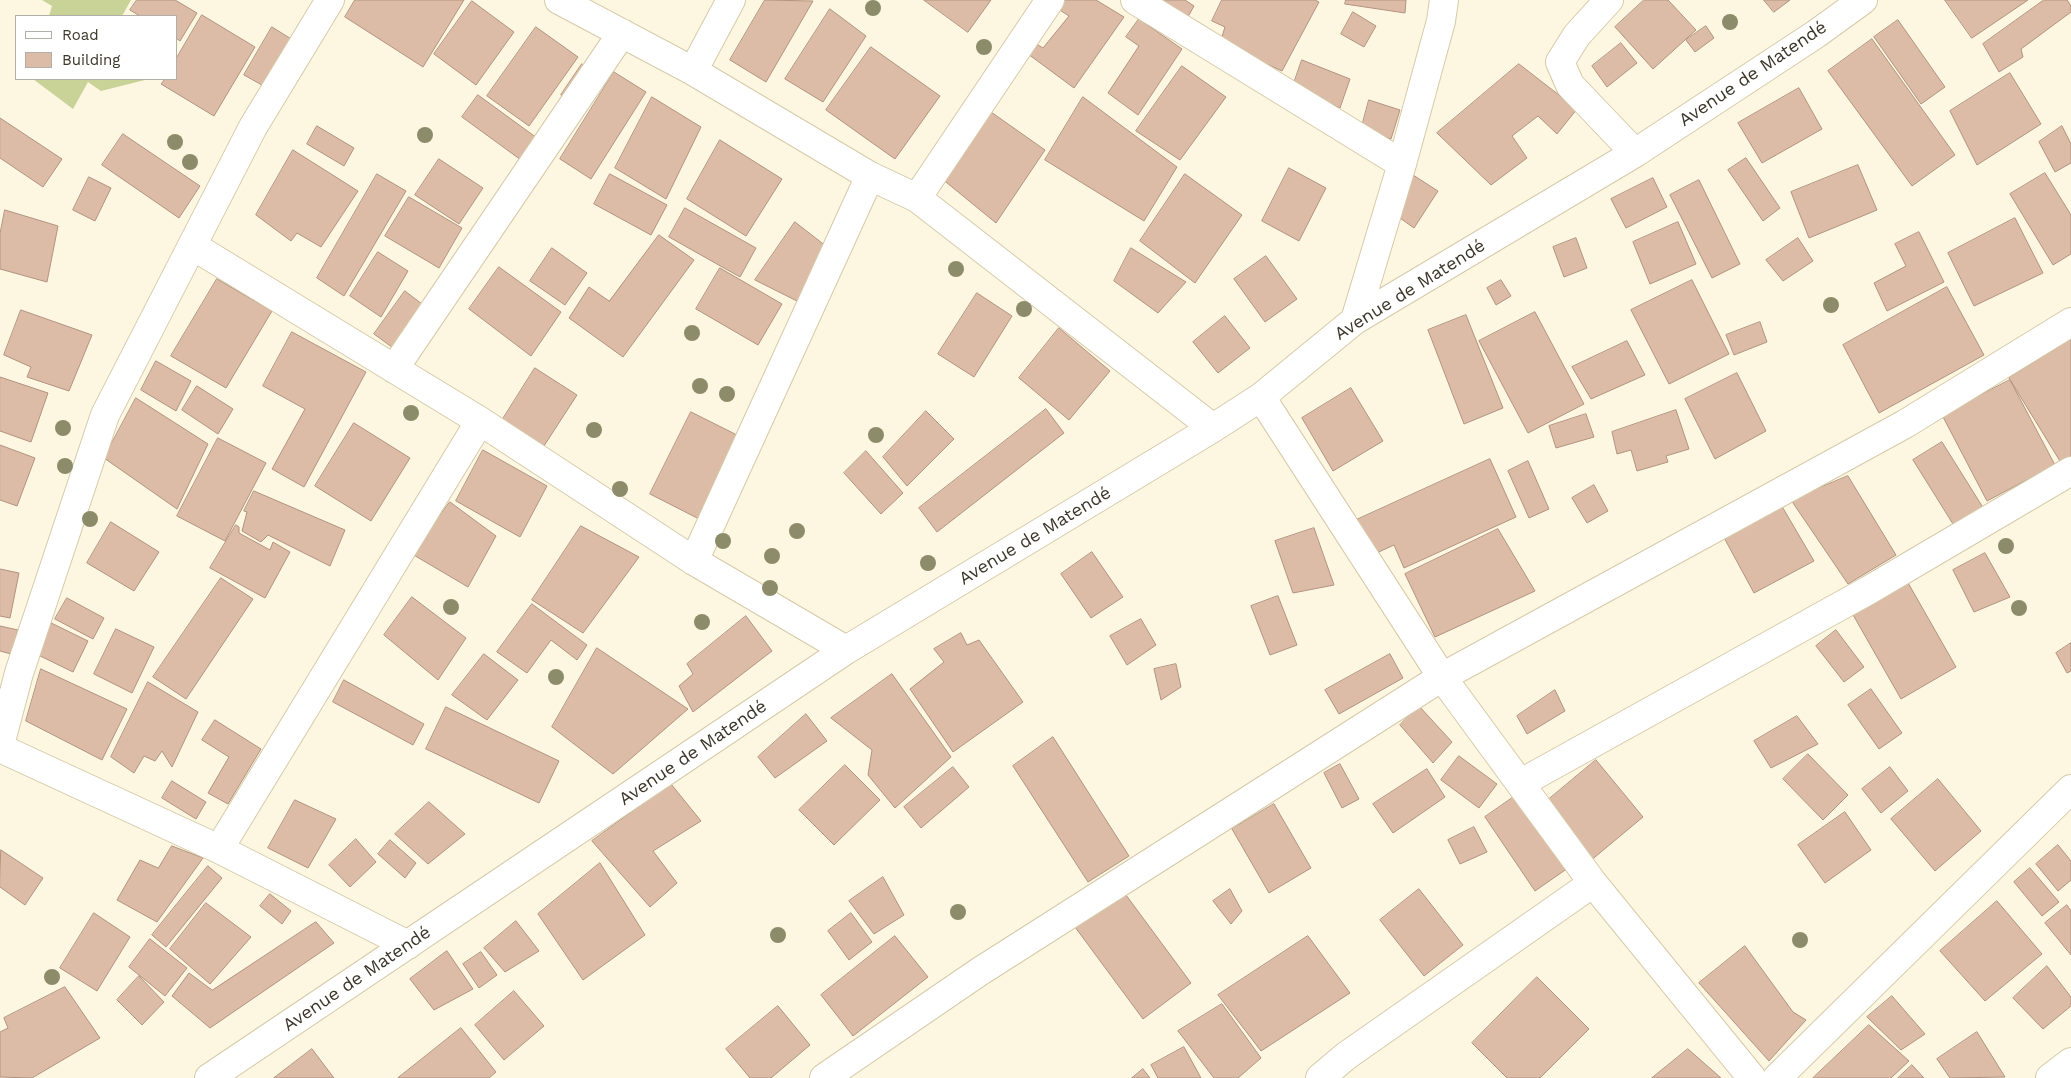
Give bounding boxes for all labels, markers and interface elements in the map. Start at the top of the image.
legend [15,15,178,80]
street label: Avenue de Matendé [1675,17,1831,131]
text: Road [62,26,99,44]
text: Building [62,51,120,69]
street label: Avenue de Matendé [1331,235,1489,345]
street label: Avenue de Matendé [955,482,1115,590]
street label: Avenue de Matendé [615,696,771,810]
street label: Avenue de Matendé [279,922,435,1036]

